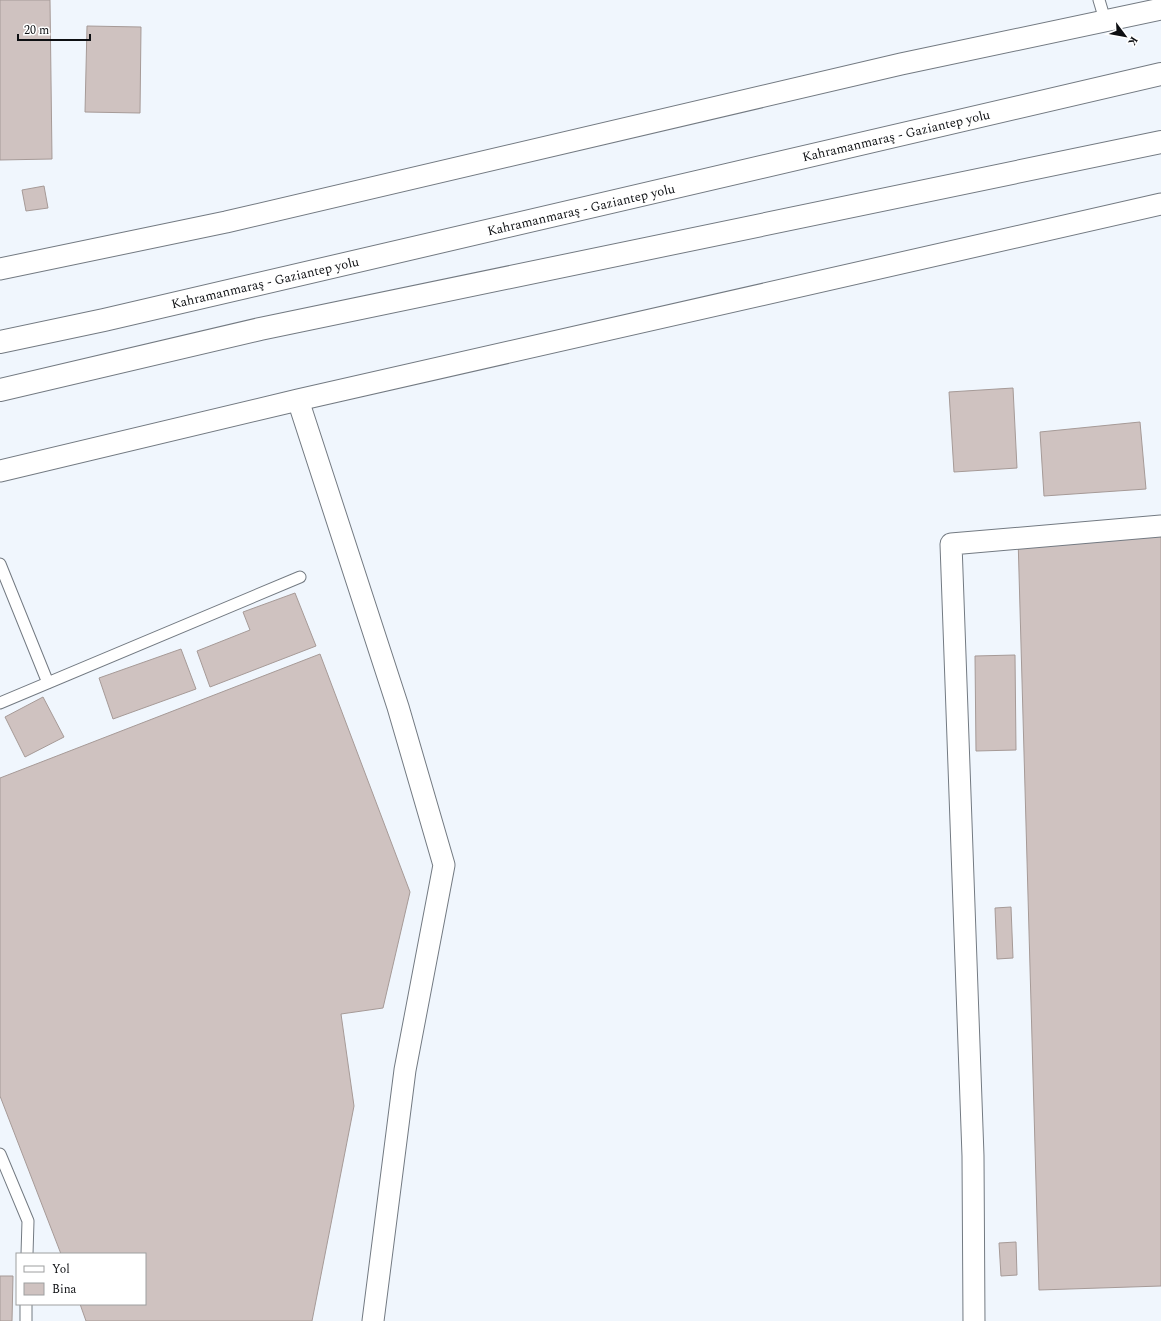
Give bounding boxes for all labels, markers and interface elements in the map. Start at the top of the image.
scale bar [18,16,90,42]
north arrow [1105,16,1145,56]
text: 20 m [24,21,49,40]
text: K [1123,33,1143,50]
street label: Kahramanmaraş - Gaziantep yolu [800,105,992,167]
street label: Kahramanmaraş - Gaziantep yolu [485,179,677,241]
street label: Kahramanmaraş - Gaziantep yolu [169,252,361,314]
legend [16,1253,146,1305]
text: Yol [52,1260,70,1279]
text: Bina [52,1280,77,1299]

